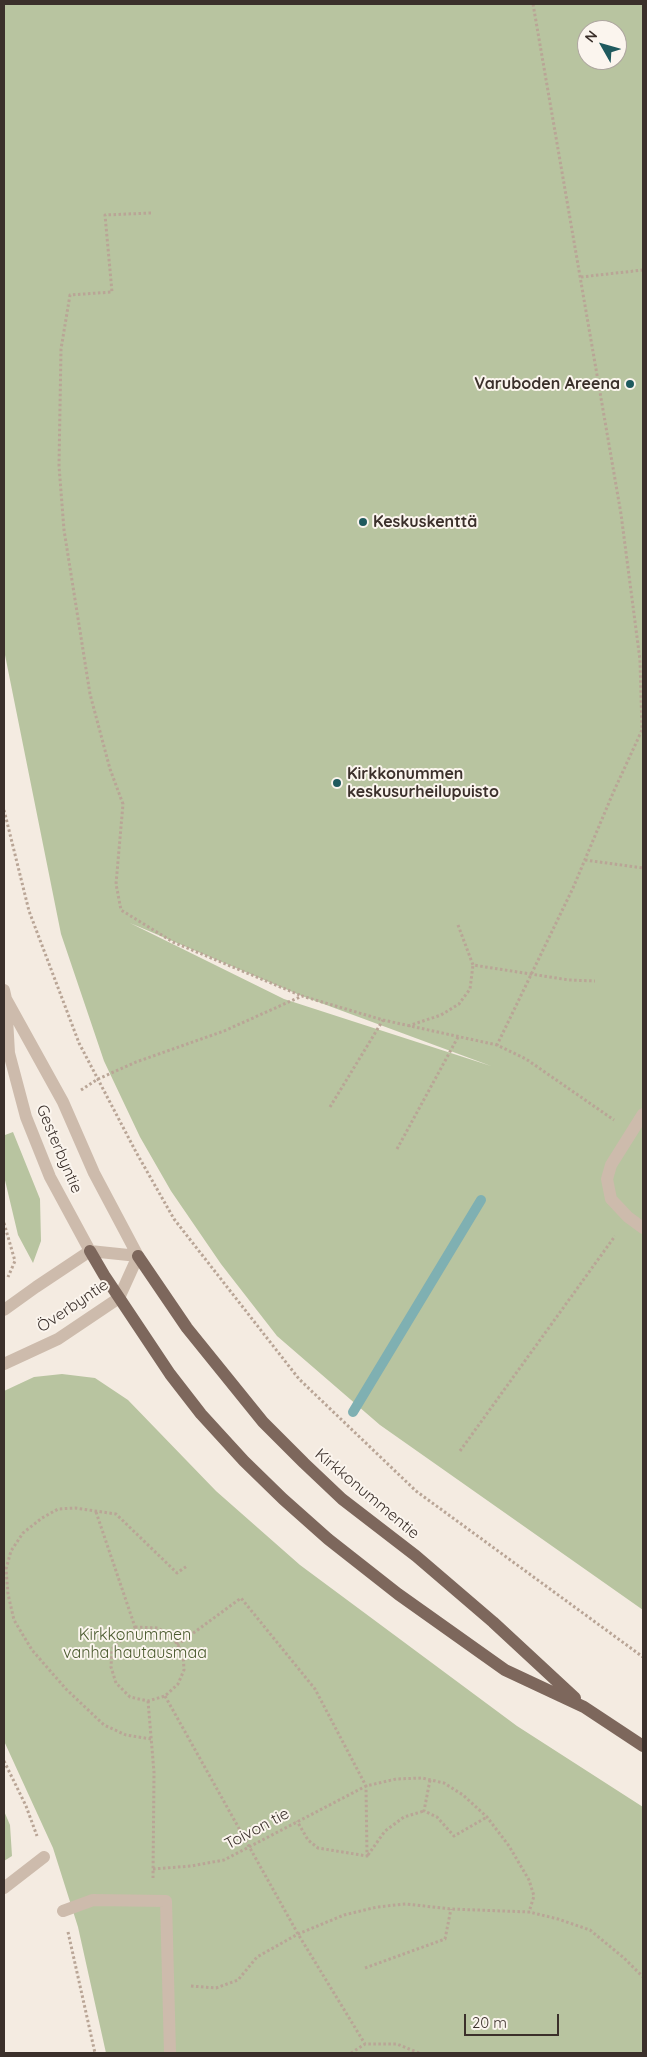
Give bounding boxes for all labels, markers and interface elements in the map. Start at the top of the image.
north arrow [577,20,627,70]
text: N [581,27,601,46]
place label: Varuboden Areena [474,374,620,394]
marker: Varuboden Areena [624,378,636,390]
place label: Keskuskenttä [373,512,477,532]
marker: Keskuskenttä [357,516,369,528]
place label: Kirkkonummen keskusurheilupuisto [347,764,499,802]
marker: Kirkkonummen keskusurheilupuisto [331,777,343,789]
street label: Gesterbyntie [32,1102,86,1196]
street label: Överbyntie [34,1275,112,1337]
street label: Kirkkonummentie [311,1445,423,1543]
park label: Kirkkonummen vanha hautausmaa [63,1625,207,1663]
street label: Toivon tie [221,1804,293,1854]
scale bar [467,2004,562,2036]
text: 20 m [472,2013,507,2032]

